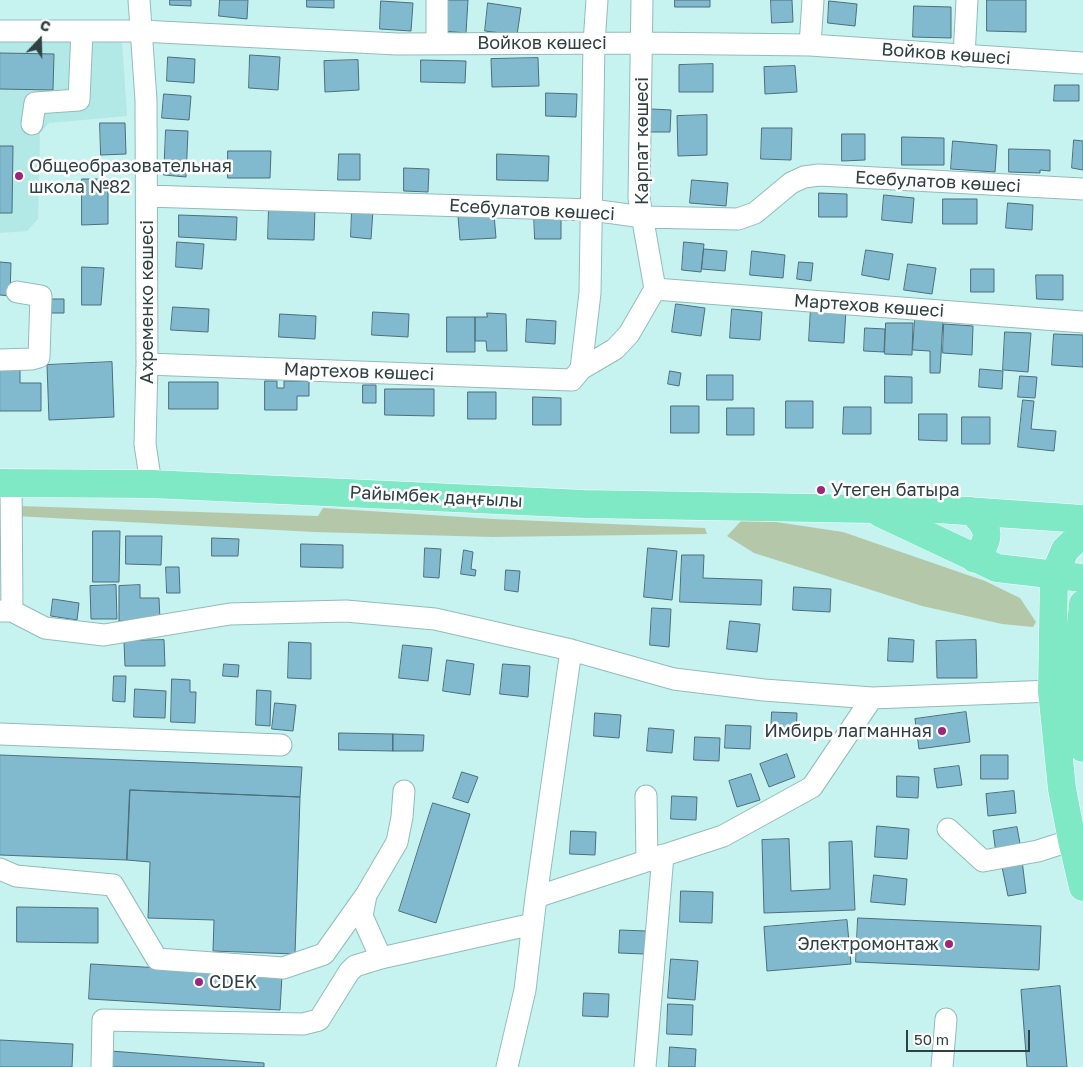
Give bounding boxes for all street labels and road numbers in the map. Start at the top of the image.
street label: Войков көшесі [477,32,607,54]
street label: Войков көшесі [881,39,1011,69]
street label: Карпат көшесі [631,77,653,205]
street label: Есебулатов көшесі [854,167,1022,197]
street label: Есебулатов көшесі [448,195,616,225]
street label: Ахременко көшесі [136,220,158,384]
street label: Мартехов көшесі [793,290,945,322]
street label: Мартехов көшесі [283,359,435,385]
street label: Райымбек даңғылы [349,482,523,512]

